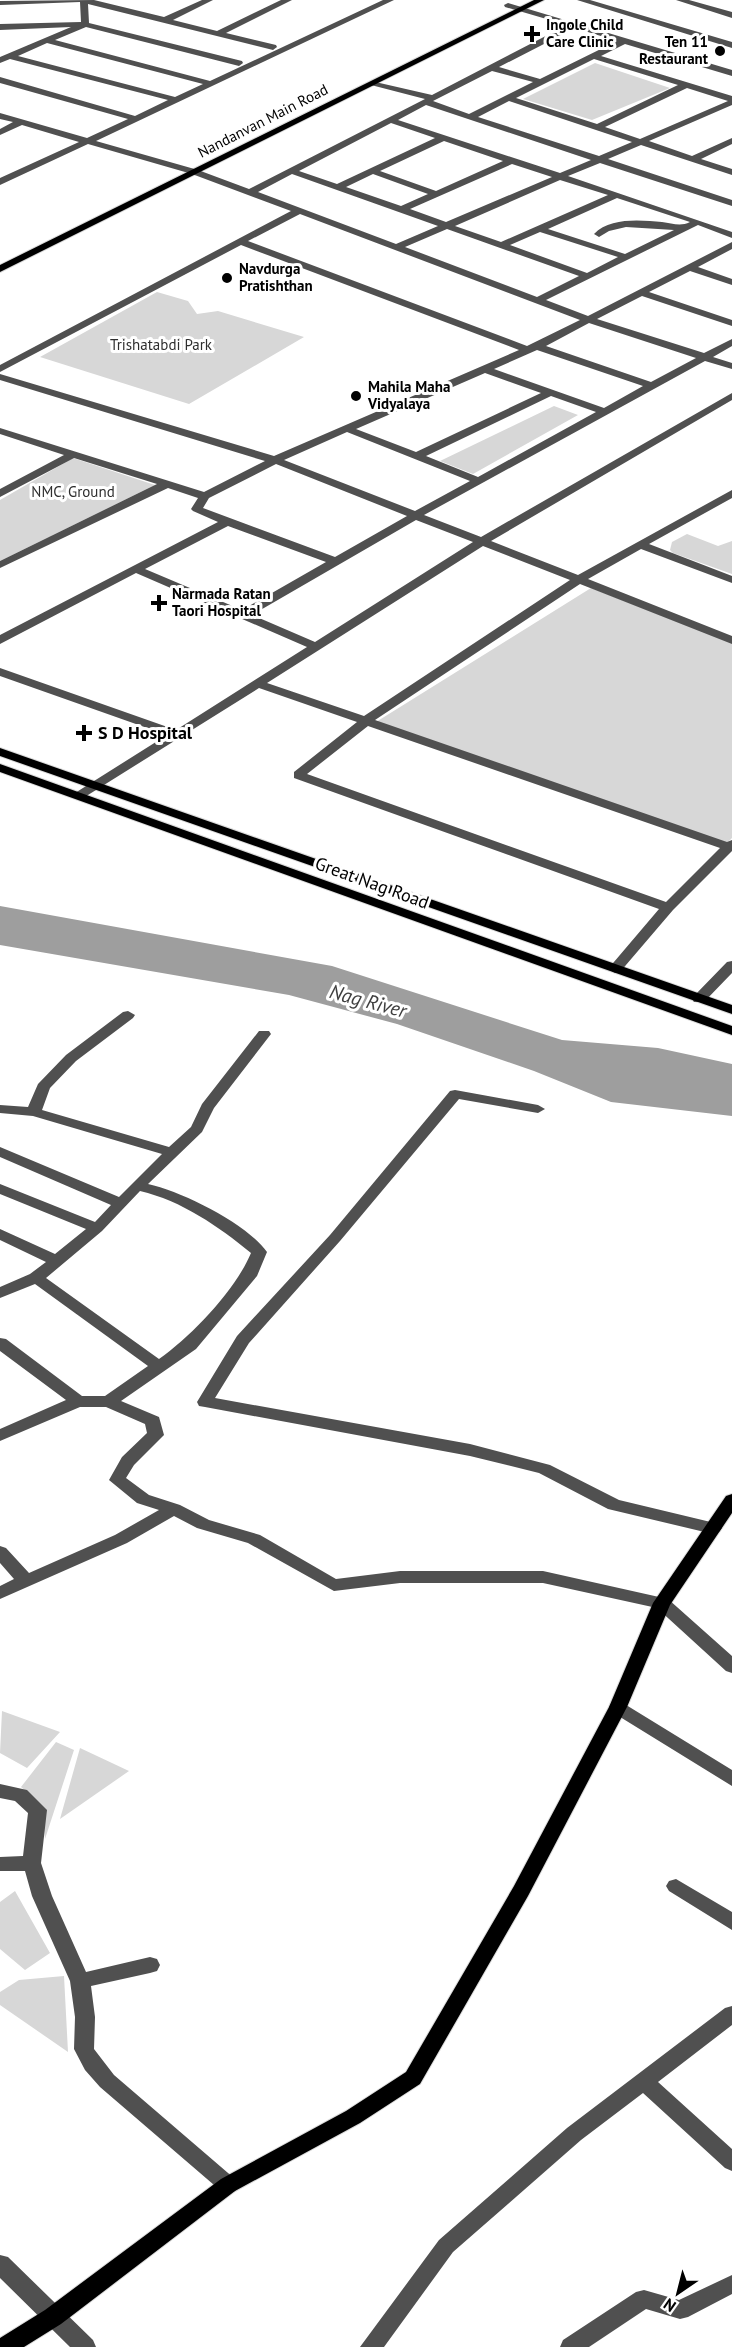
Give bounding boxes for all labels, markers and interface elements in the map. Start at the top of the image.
place label: Ingole Child Care Clinic [546,15,623,51]
marker: Ingole Child Care Clinic [523,25,541,43]
place label: Ten 11 Restaurant [639,32,709,68]
marker: Ten 11 Restaurant [713,44,727,58]
street label: Nandanvan Main Road [194,79,331,162]
place label: Navdurga Pratishthan [239,259,313,295]
marker: Navdurga Pratishthan [220,271,234,285]
park label: Trishatabdi Park [110,335,213,354]
place label: Mahila Maha Vidyalaya [367,377,450,413]
marker: Mahila Maha Vidyalaya [349,389,363,403]
park label: NMC, Ground [31,482,115,501]
place label: Narmada Ratan Taori Hospital [172,584,271,620]
marker: Narmada Ratan Taori Hospital [150,594,168,612]
place label: S D Hospital [98,721,193,744]
marker: S D Hospital [75,724,93,742]
street label: Great Nag Road [312,851,432,914]
water label: Nag River [327,978,411,1024]
north arrow [648,2263,708,2323]
text: N [659,2294,679,2316]

